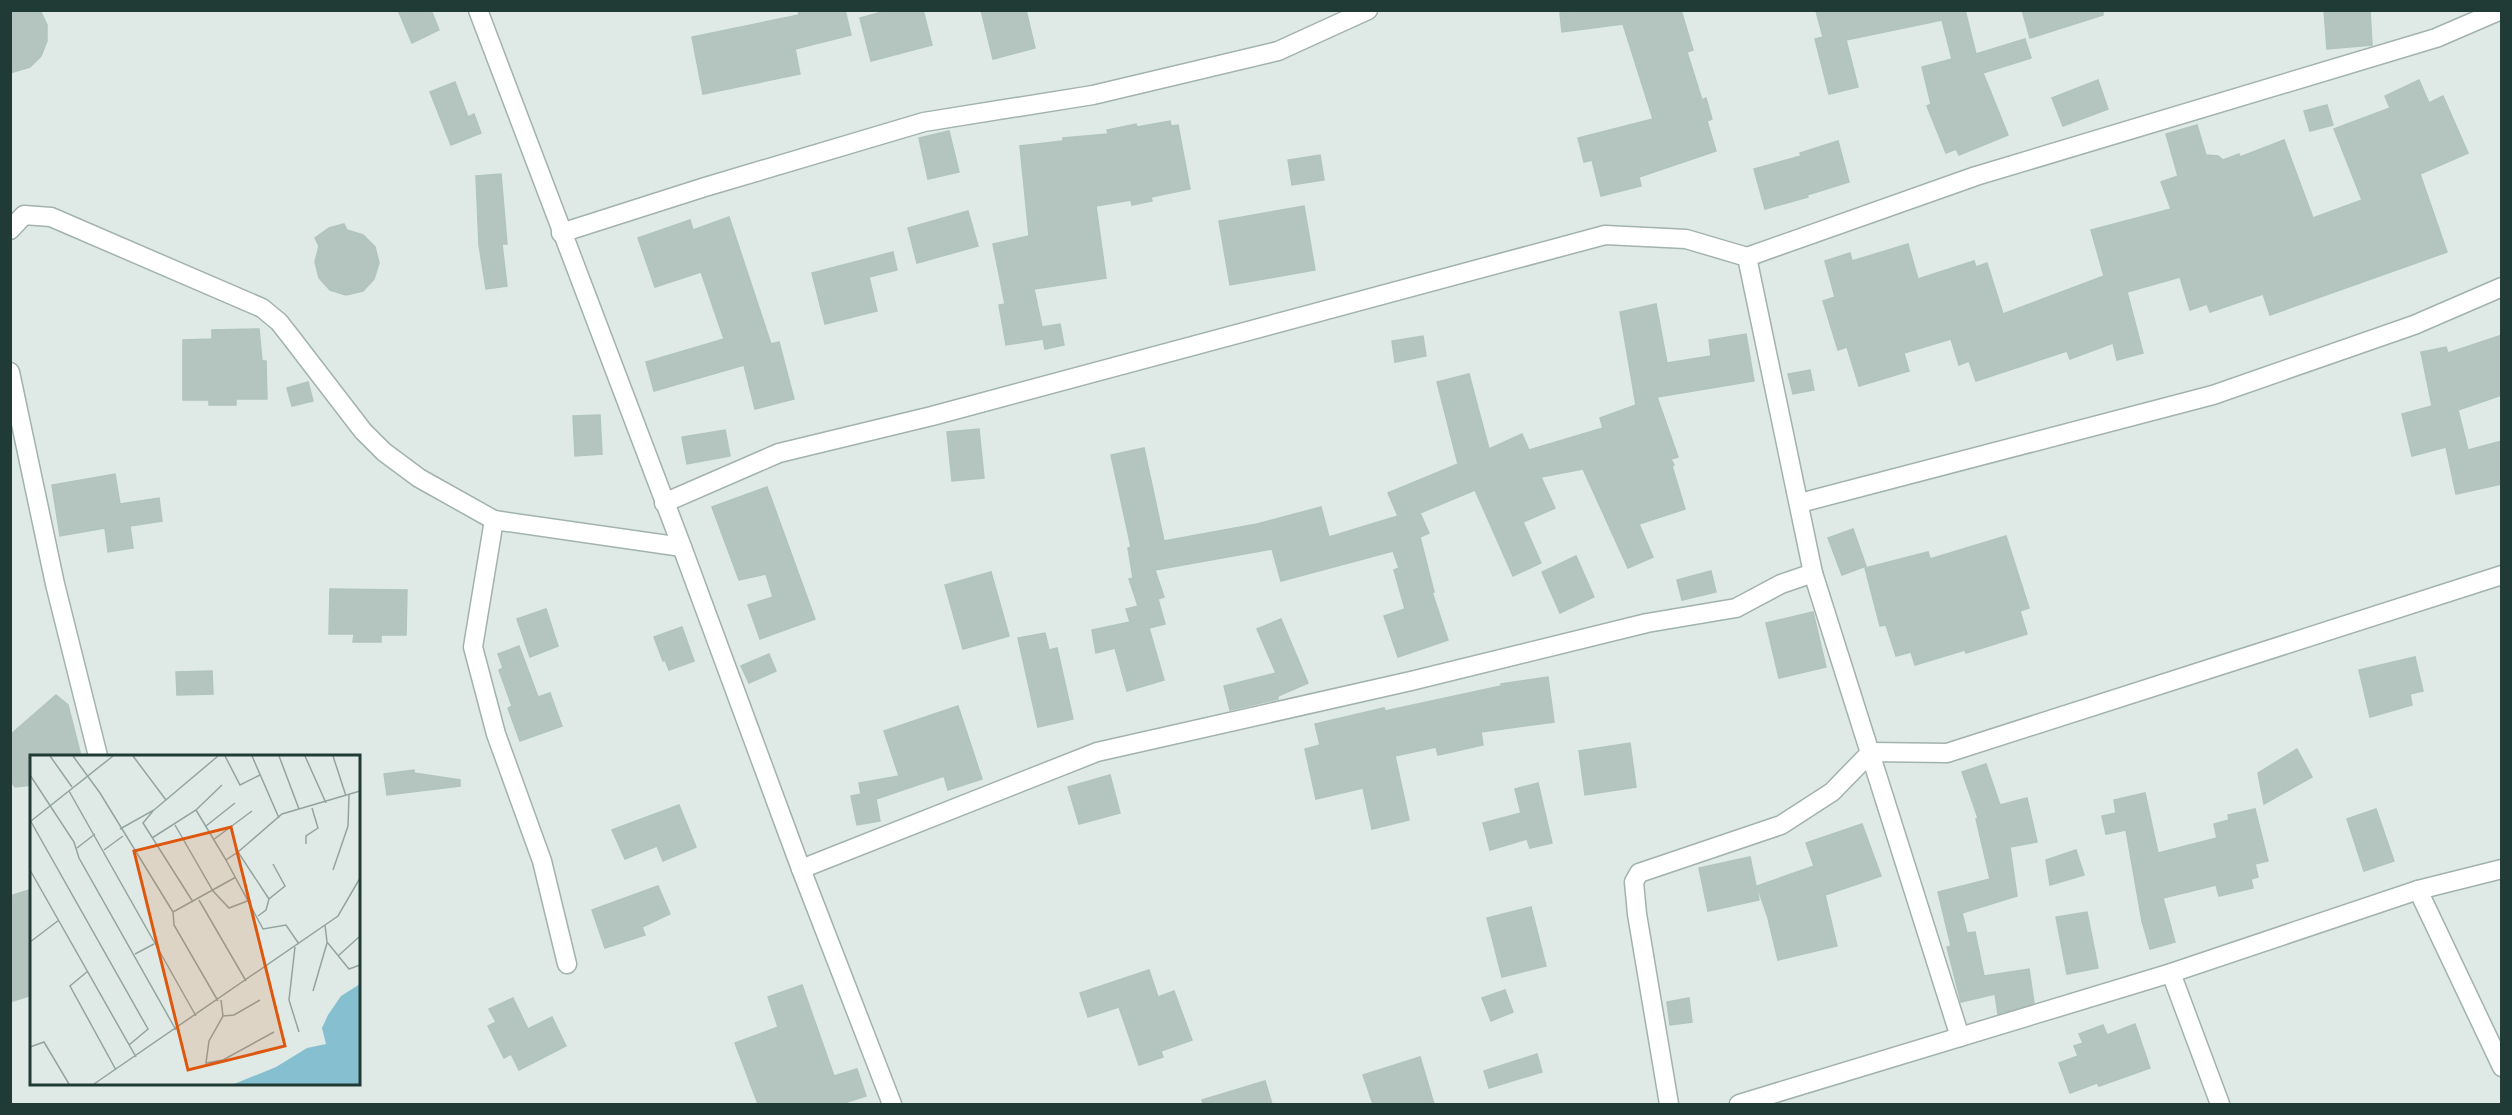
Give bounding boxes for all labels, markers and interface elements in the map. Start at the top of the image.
inset map [30,755,360,1085]

